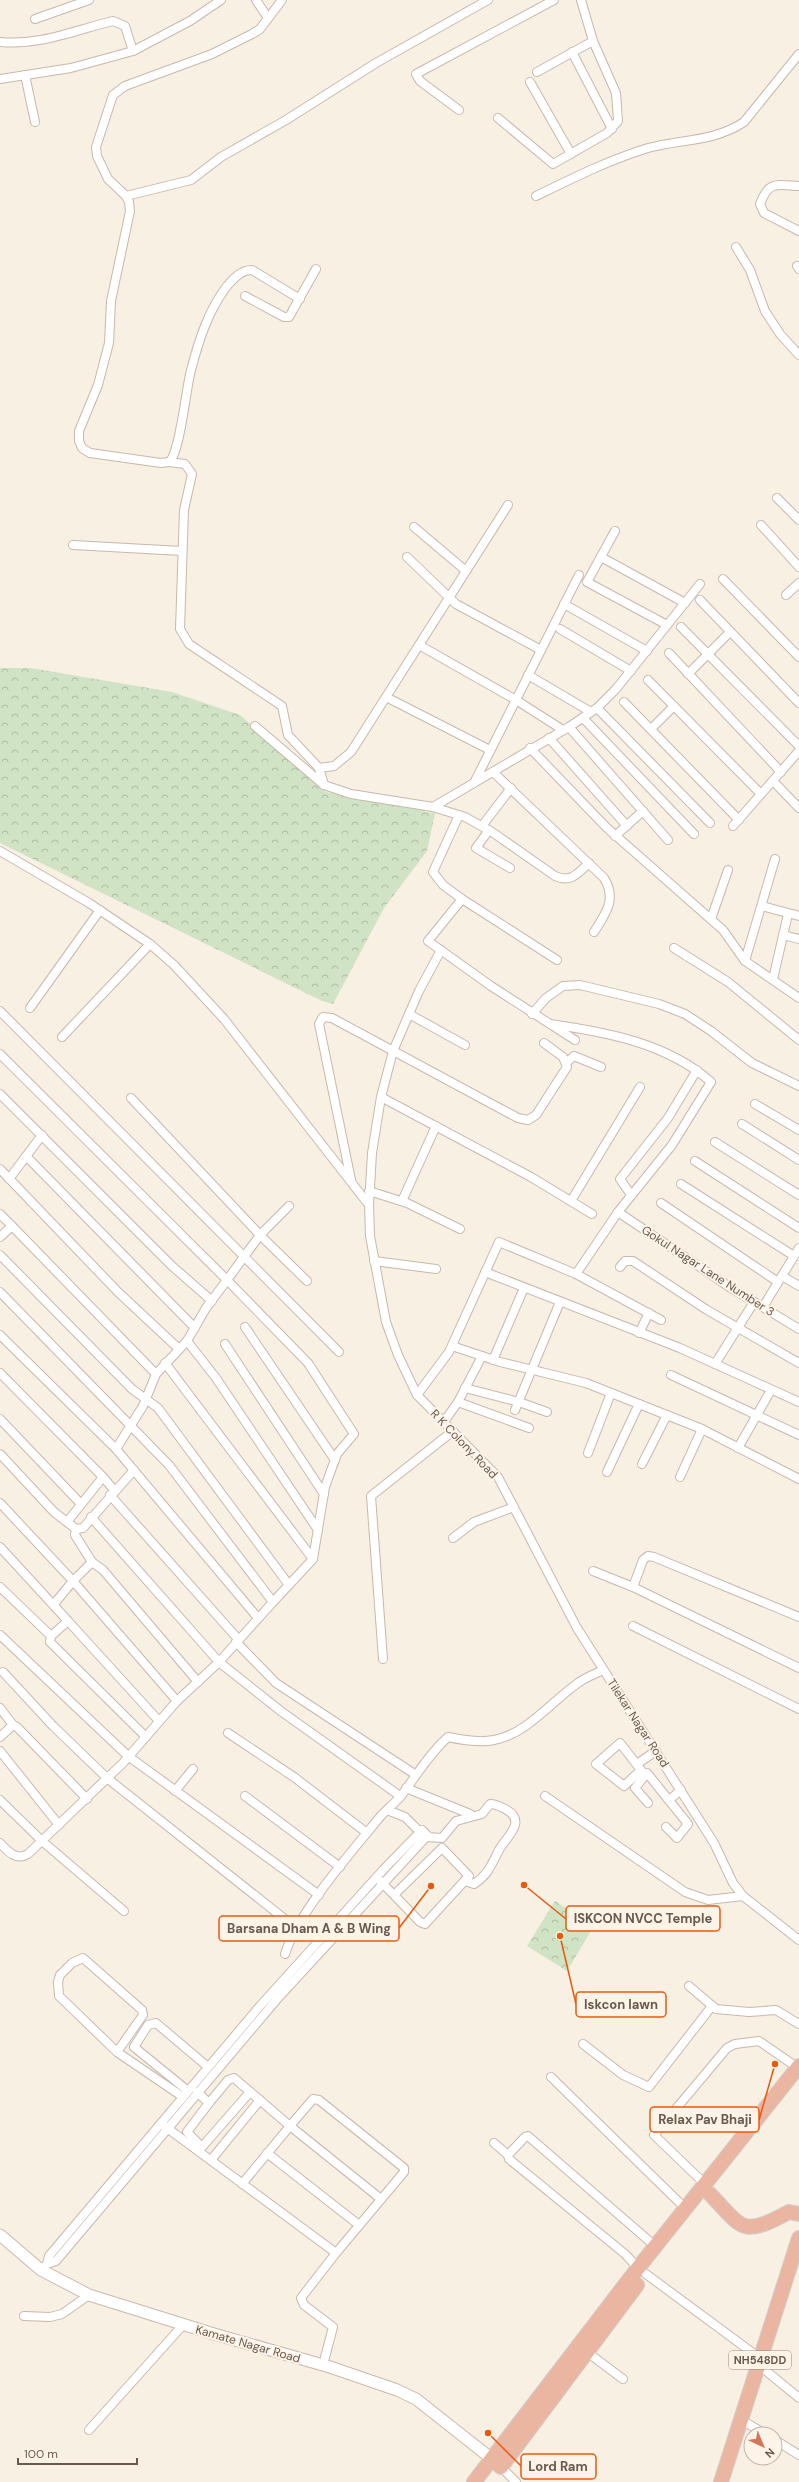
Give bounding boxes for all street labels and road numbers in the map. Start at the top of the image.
street label: Gokul Nagar Lane Number 3 [639,1222,777,1320]
street label: R K Colony Road [427,1406,501,1482]
street label: Tilekar Nagar Road [603,1675,673,1771]
street label: Kamate Nagar Road [194,2321,302,2367]
road number: NH548DD [729,2351,791,2369]

